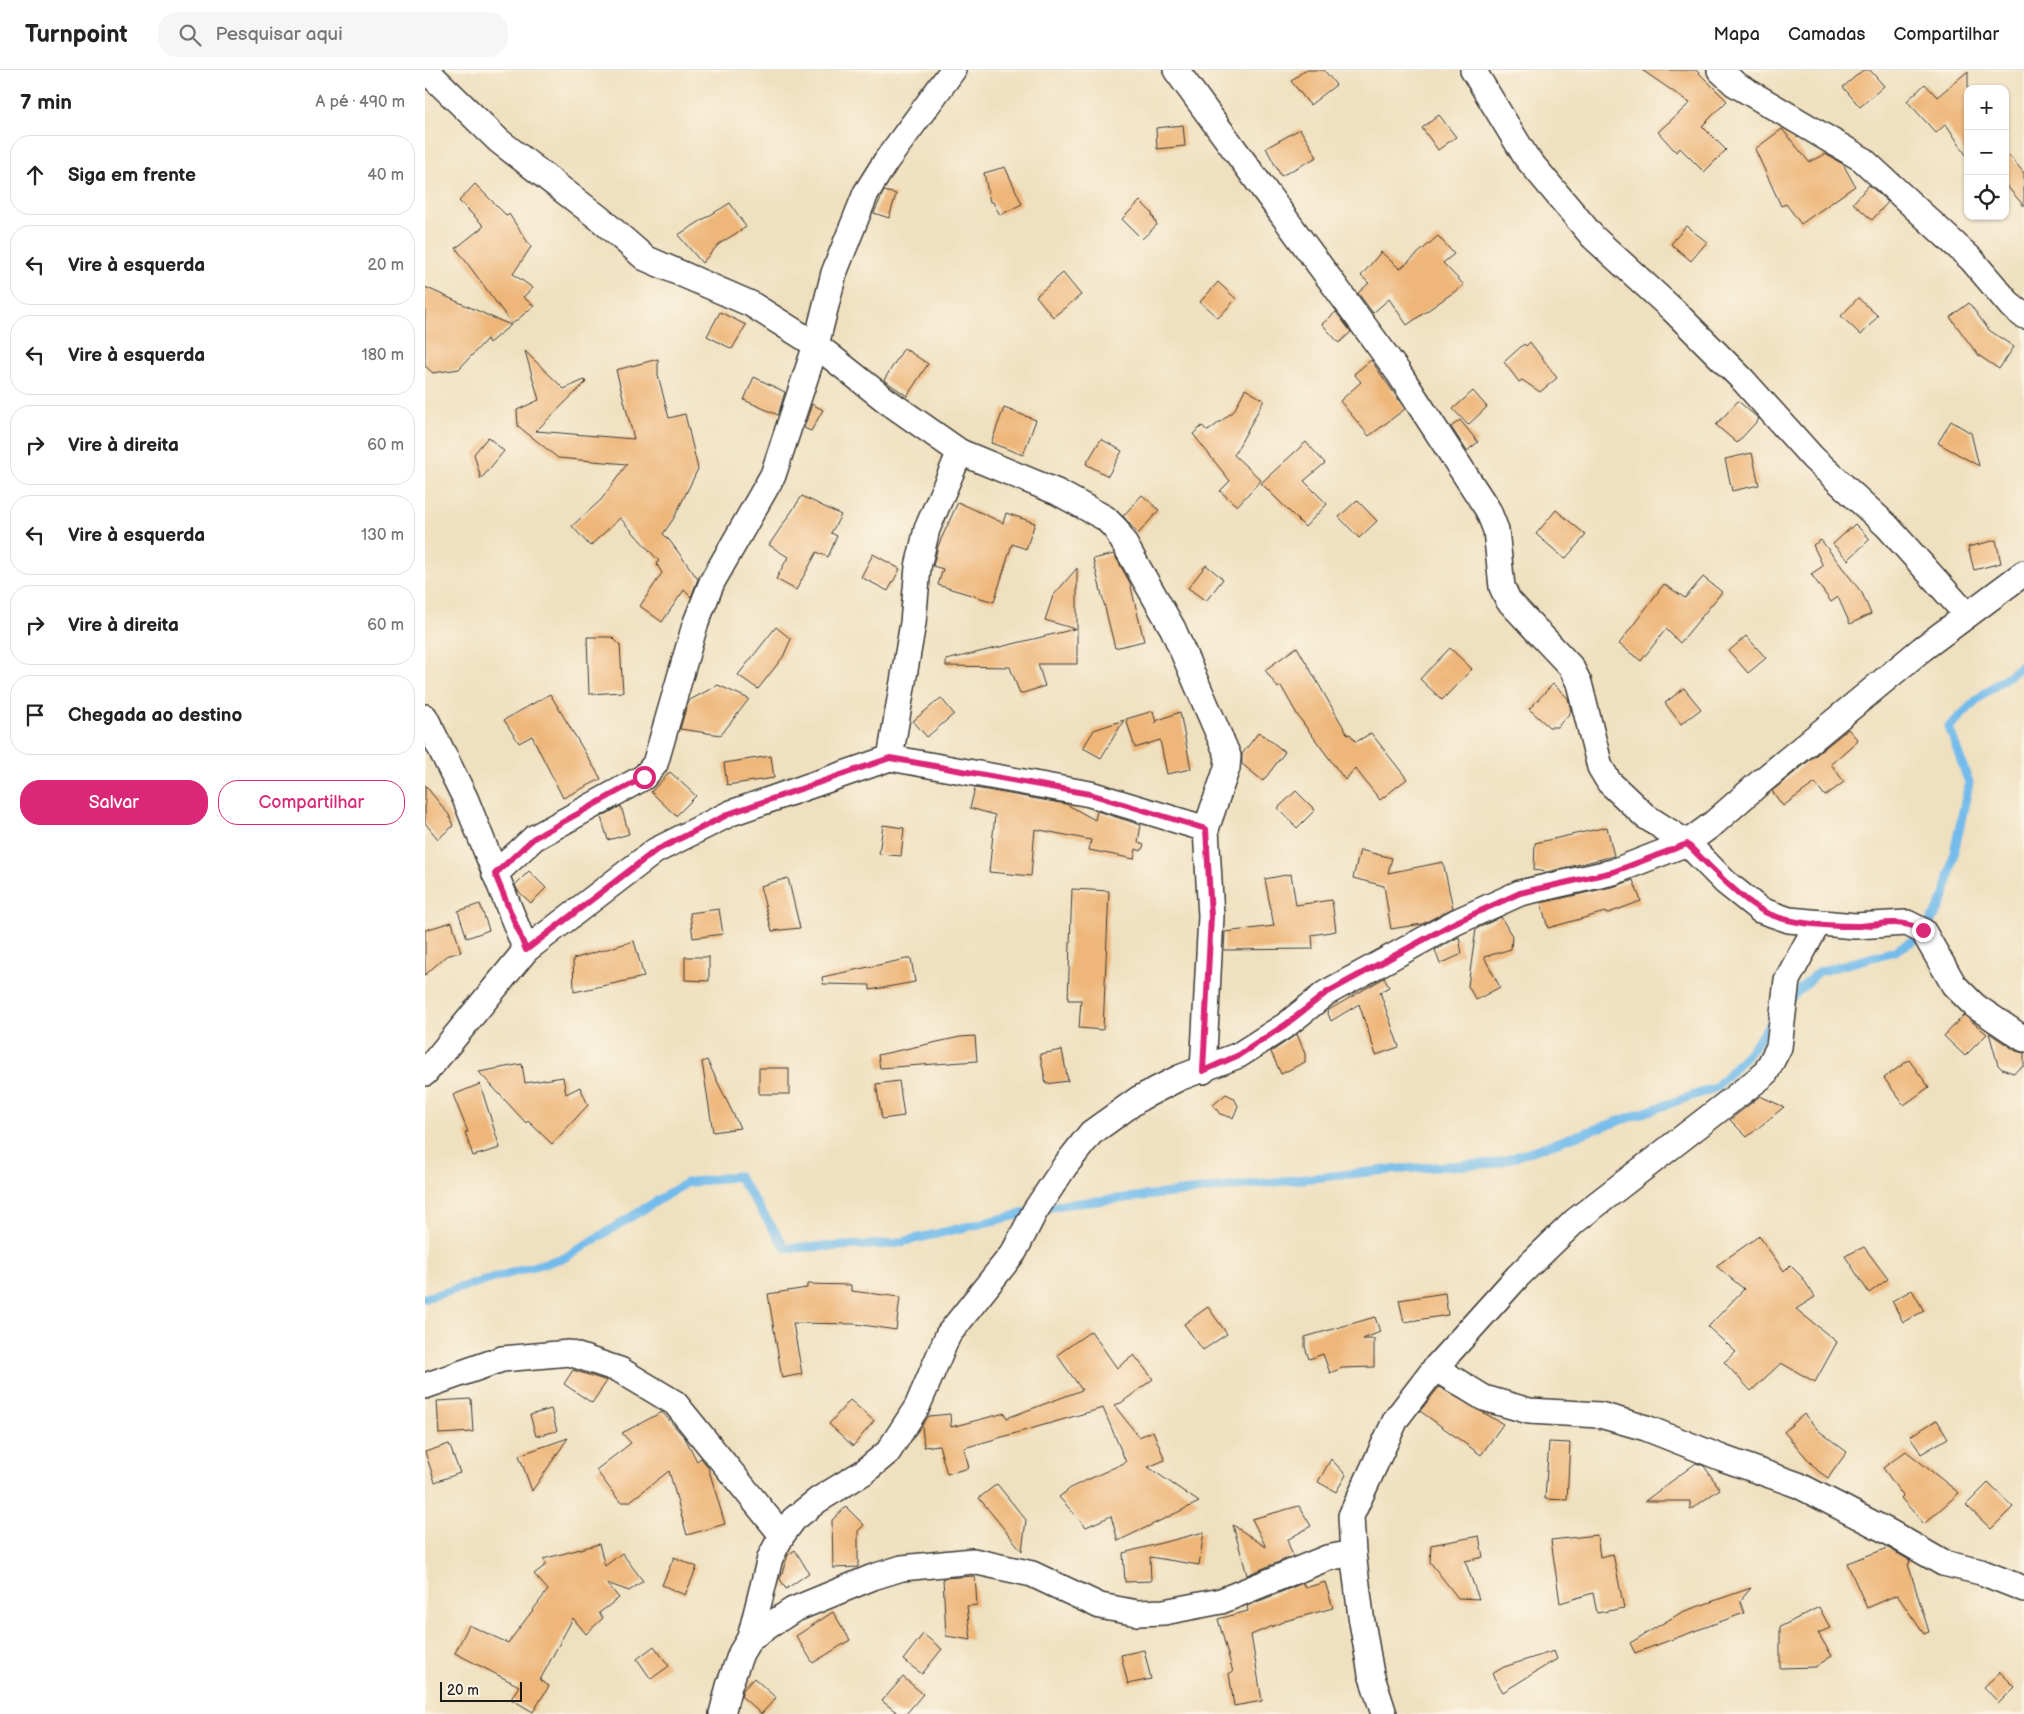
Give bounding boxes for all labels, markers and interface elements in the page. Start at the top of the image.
search box [158,12,508,57]
text: Turnpoint [25,20,128,49]
icon: search [176,21,204,49]
text: Pesquisar aqui [216,23,343,46]
text: Mapa [1714,24,1760,45]
text: Camadas [1788,24,1865,45]
text: Compartilhar [1893,24,1999,45]
map controls [1964,85,2009,220]
button: + [1964,85,2009,130]
text: 7 min [20,90,72,115]
text: A pé · 490 m [316,93,405,112]
button: − [1964,130,2009,175]
icon: ahead [21,161,49,189]
text: Siga em frente [68,164,196,187]
text: 40 m [367,166,404,185]
button: locate [1964,175,2009,220]
icon: left [21,251,49,279]
text: Vire à esquerda [68,254,205,277]
text: 20 m [368,256,404,275]
icon: left [21,341,49,369]
text: Vire à esquerda [68,344,205,367]
text: 180 m [362,346,404,365]
icon: right [21,431,49,459]
text: Vire à direita [68,434,179,457]
text: 60 m [367,436,404,455]
icon: left [21,521,49,549]
text: Vire à esquerda [68,524,205,547]
text: 130 m [361,526,404,545]
icon: right [21,611,49,639]
text: Vire à direita [68,614,179,637]
text: 60 m [367,616,404,635]
icon: arrive [21,701,49,729]
text: Chegada ao destino [68,704,242,727]
route start [633,766,656,789]
button: Salvar [20,780,208,825]
button: Compartilhar [218,780,405,825]
route end [1912,919,1935,942]
scale bar [440,1679,523,1702]
text: 20 m [447,1682,479,1699]

